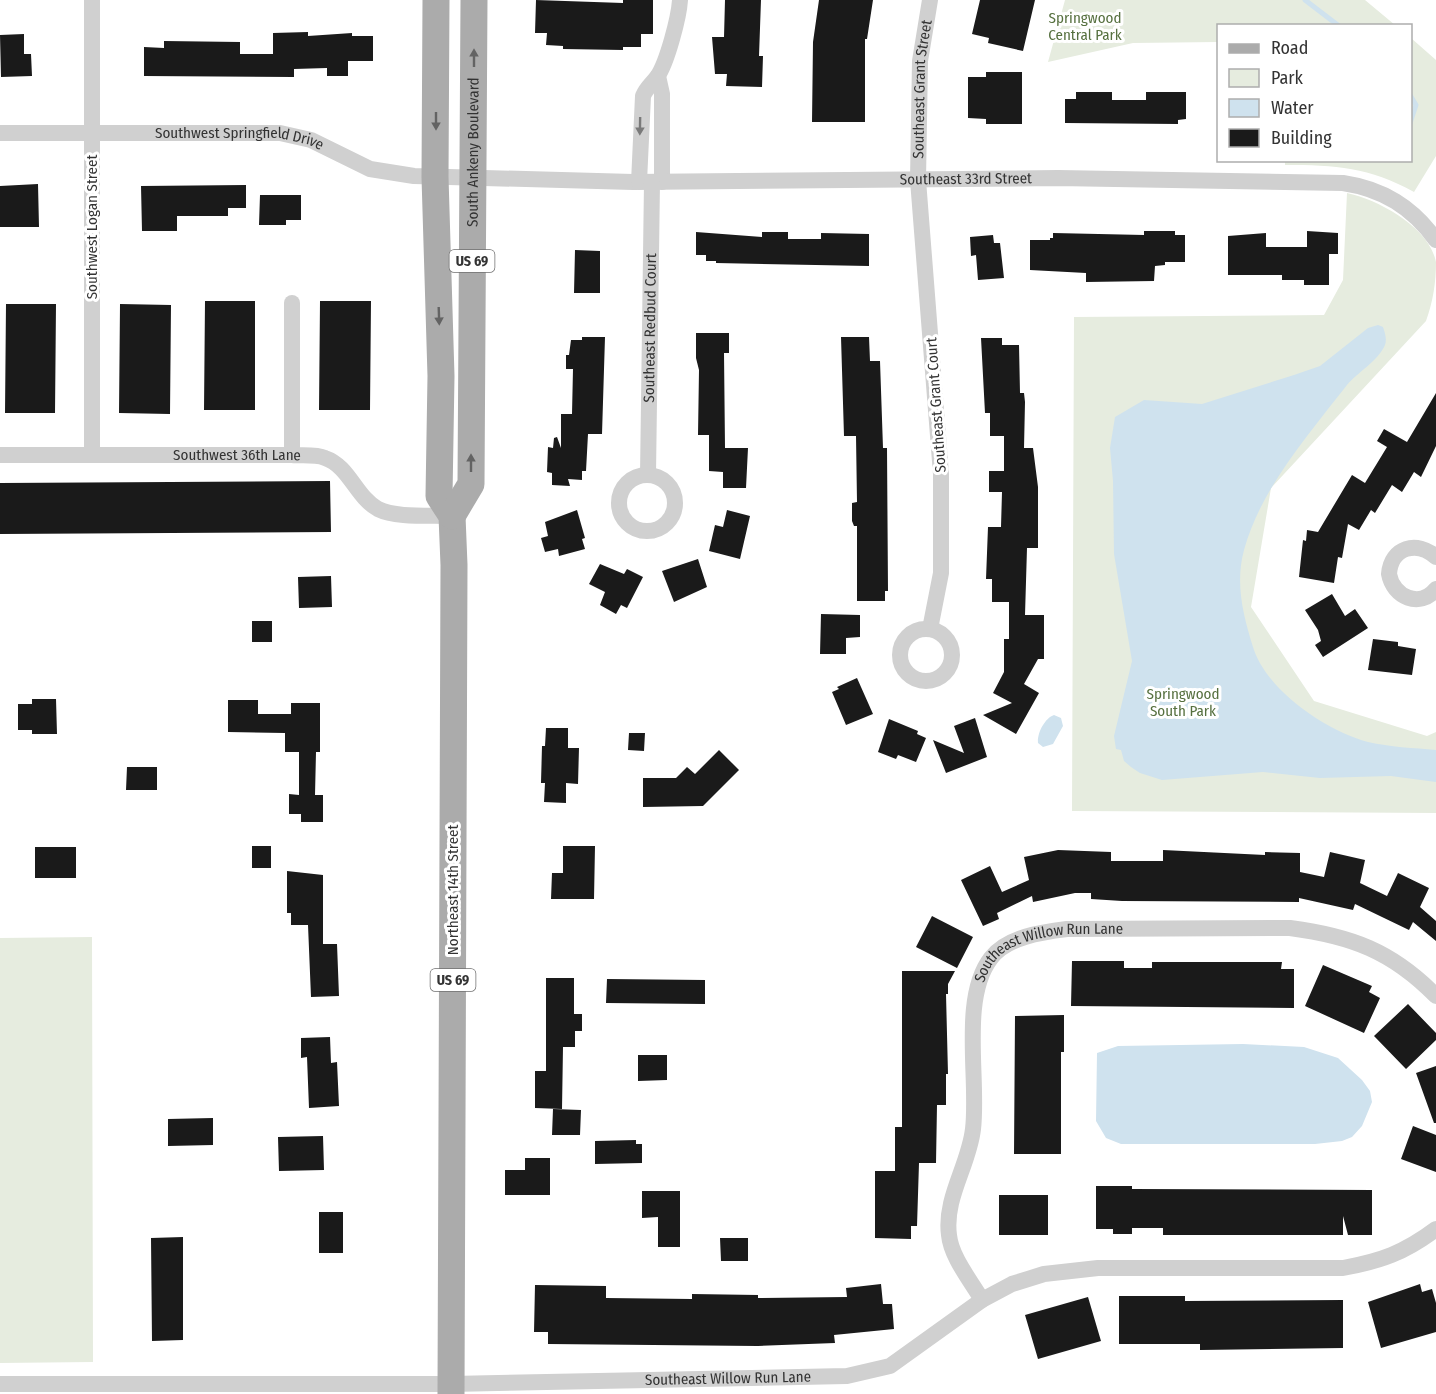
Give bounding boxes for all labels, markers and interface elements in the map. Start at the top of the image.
park label: Springwood Central Park [1048,9,1122,44]
street label: Southeast Grant Street [909,18,936,159]
legend [1217,24,1412,162]
text: Road [1271,37,1308,59]
one-way arrow [469,48,479,67]
text: Park [1271,67,1304,89]
street label: South Ankeny Boulevard [464,77,483,227]
text: Water [1271,97,1314,119]
one-way arrow [431,112,441,131]
one-way arrow [635,117,645,136]
street label: Southwest Springfield Drive [155,124,327,154]
text: Building [1271,127,1332,149]
street label: Southwest Logan Street [83,155,101,299]
street label: Southeast 33rd Street [900,169,1032,188]
road number: US 69 [450,250,494,272]
street label: Southeast Redbud Court [640,253,660,403]
one-way arrow [435,307,444,326]
street label: Southeast Grant Court [922,337,950,473]
street label: Southwest 36th Lane [173,446,301,464]
one-way arrow [466,453,476,472]
park label: Springwood South Park [1146,685,1220,720]
street label: Northeast 14th Street [444,825,462,955]
street label: Southeast Willow Run Lane [971,920,1123,985]
road number: US 69 [430,969,476,991]
street label: Southeast Willow Run Lane [645,1368,811,1389]

